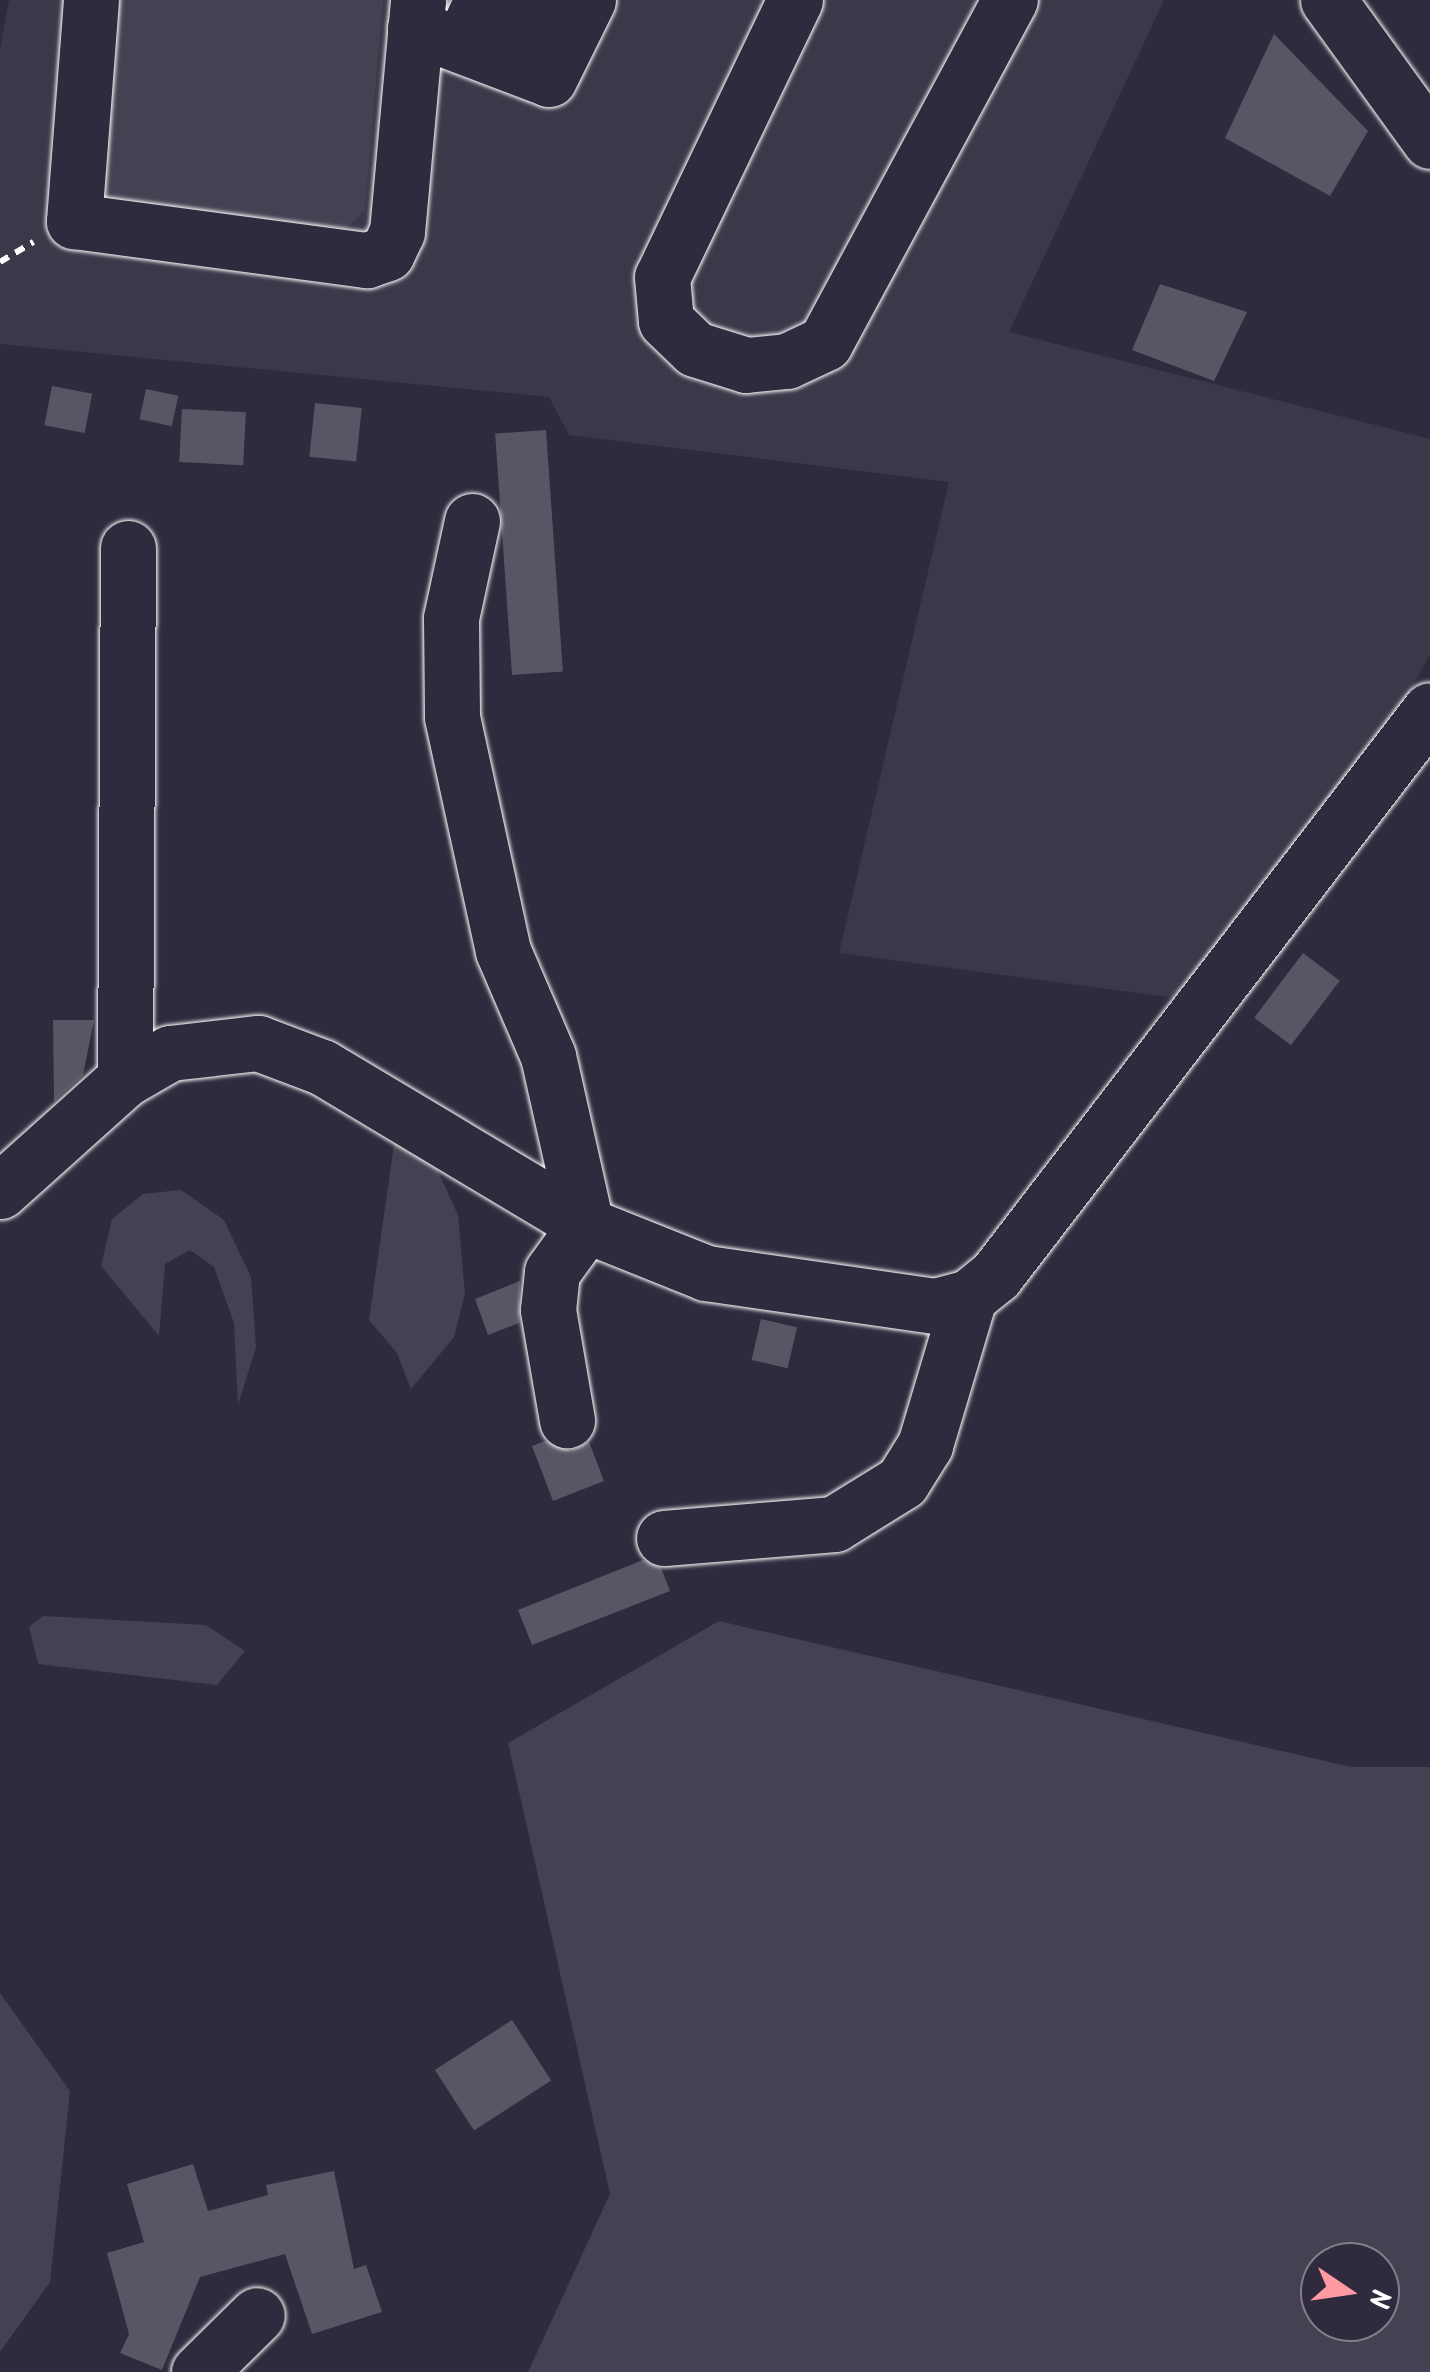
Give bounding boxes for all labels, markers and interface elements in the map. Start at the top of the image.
north arrow [1300,2242,1400,2342]
text: N [1354,2285,1402,2312]

